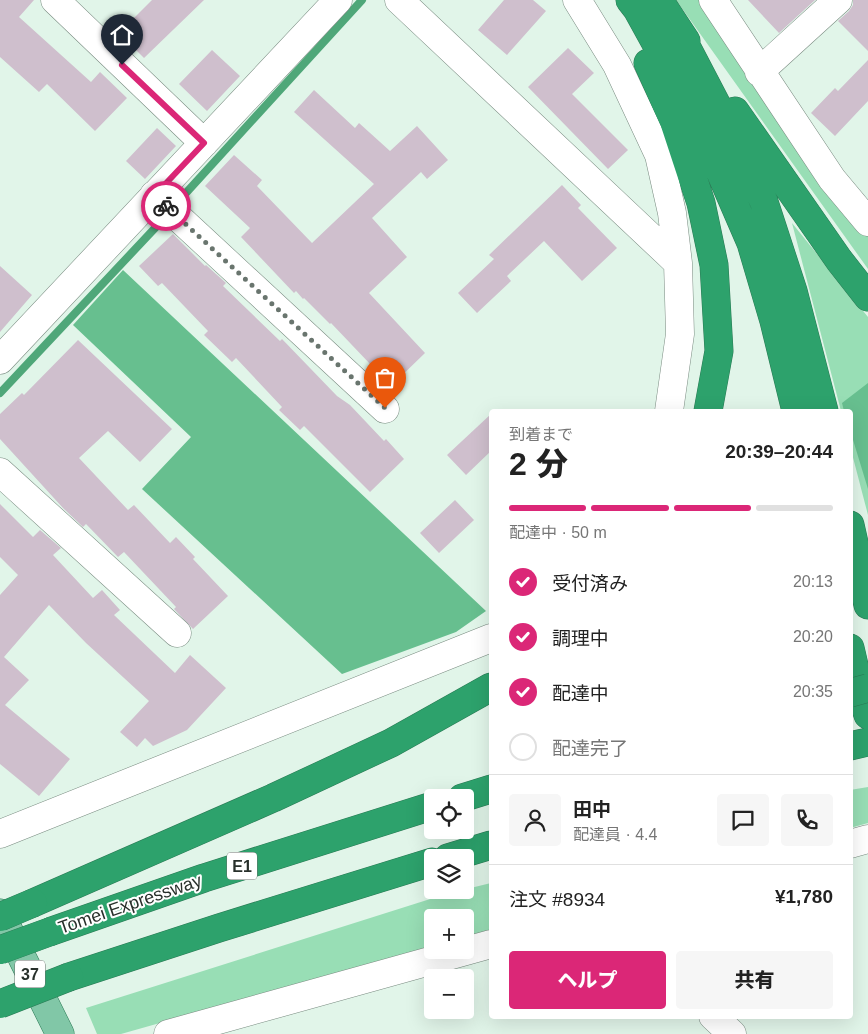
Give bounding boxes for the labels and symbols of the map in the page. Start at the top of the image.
pin [101,14,143,65]
courier [141,181,191,231]
pin [364,357,406,408]
road number: E1 [227,852,257,879]
street label: Tomei Expressway [56,870,204,938]
road number: 37 [15,961,45,988]

